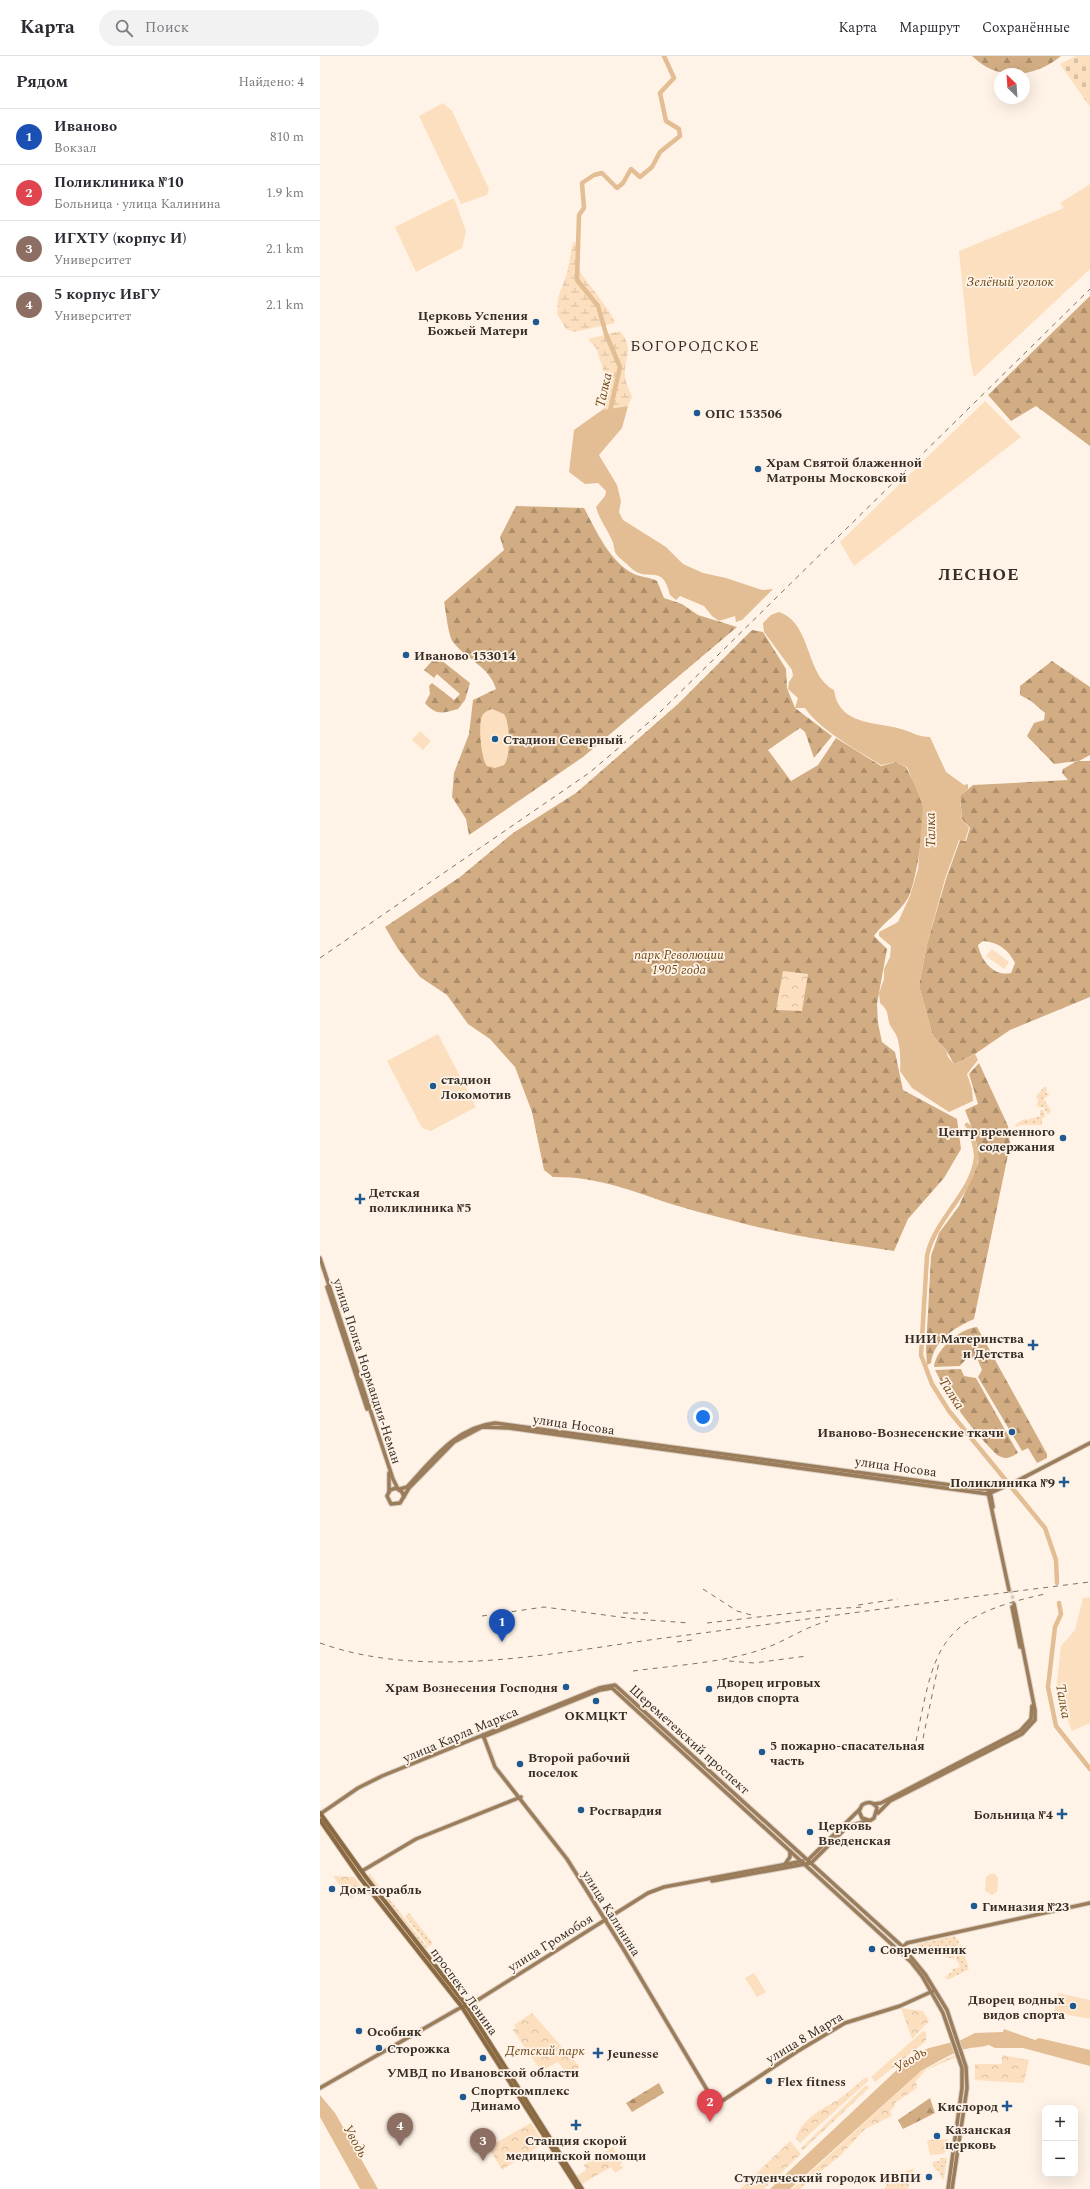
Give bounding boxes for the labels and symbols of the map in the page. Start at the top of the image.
north arrow [994,68,1030,104]
park label: Зелёный уголок [966,272,1054,292]
place label: Церковь Успения Божьей Матери [418,306,528,341]
marker: Церковь Успения Божьей Матери [531,317,541,327]
district label: БОГОРОДСКОЕ [630,335,760,358]
water label: Талка [589,371,618,410]
place label: ОПС 153506 [705,404,782,424]
marker: ОПС 153506 [692,408,702,418]
place label: Храм Святой блаженной Матроны Московской [766,453,922,488]
marker: Храм Святой блаженной Матроны Московской [753,464,763,474]
district label: ЛЕСНОЕ [938,562,1020,588]
place label: Иваново 153014 [414,646,516,666]
marker: Иваново 153014 [401,650,411,660]
place label: Стадион Северный [503,730,623,750]
marker: Стадион Северный [490,734,500,744]
water label: Талка [920,812,941,848]
park label: парк Революции 1905 года [634,945,724,980]
place label: стадион Локомотив [441,1070,511,1105]
marker: стадион Локомотив [428,1081,438,1091]
place label: Центр временного содержания [938,1122,1055,1157]
marker: Центр временного содержания [1058,1133,1068,1143]
place label: Детская поликлиника №5 [369,1183,472,1218]
marker: Детская поликлиника №5 [354,1193,366,1205]
street label: улица Полка Нормандия-Неман [327,1275,407,1467]
place label: НИИ Материнства и Детства [904,1329,1024,1364]
marker: НИИ Материнства и Детства [1027,1339,1039,1351]
water label: Талка [933,1373,970,1414]
your location [693,1407,713,1427]
street label: улица Носова [531,1409,617,1441]
place label: Иваново-Вознесенские ткачи [817,1423,1004,1443]
marker: Иваново-Вознесенские ткачи [1007,1427,1017,1437]
street label: улица Носова [853,1451,939,1483]
place label: Поликлиника №9 [950,1473,1055,1493]
marker: Поликлиника №9 [1058,1476,1070,1488]
pin: 1 [489,1609,515,1642]
place label: Дворец игровых видов спорта [717,1673,821,1708]
place label: Храм Вознесения Господня [385,1678,558,1698]
street label: Шереметевский проспект [624,1680,754,1800]
marker: Храм Вознесения Господня [561,1682,571,1692]
water label: Талка [1050,1682,1077,1720]
marker: Дворец игровых видов спорта [704,1684,714,1694]
marker: ОКМЦКТ [591,1696,601,1706]
street label: улица Карла Маркса [399,1701,522,1769]
place label: ОКМЦКТ [565,1706,627,1726]
place label: 5 пожарно-спасательная часть [770,1736,925,1771]
marker: 5 пожарно-спасательная часть [757,1747,767,1757]
place label: Второй рабочий поселок [528,1748,630,1783]
marker: Второй рабочий поселок [515,1759,525,1769]
place label: Росгвардия [589,1801,662,1821]
marker: Росгвардия [576,1805,586,1815]
place label: Больница №4 [974,1805,1054,1825]
marker: Больница №4 [1056,1808,1068,1820]
place label: Церковь Введенская [818,1816,891,1851]
marker: Церковь Введенская [805,1827,815,1837]
street label: улица Калинина [576,1866,646,1961]
place label: Дом-корабль [340,1880,421,1900]
marker: Дом-корабль [327,1884,337,1894]
place label: Гимназия №23 [982,1897,1069,1917]
marker: Гимназия №23 [969,1901,979,1911]
street label: улица Громобоя [503,1909,597,1978]
place label: Современник [880,1940,966,1960]
street label: проспект Ленина [425,1944,503,2040]
marker: Современник [867,1944,877,1954]
place label: Дворец водных видов спорта [968,1990,1065,2025]
marker: Дворец водных видов спорта [1068,2001,1078,2011]
street label: улица 8 Марта [761,2007,847,2069]
place label: Особняк [367,2022,422,2042]
marker: Особняк [354,2026,364,2036]
place label: Сторожка [387,2039,450,2059]
park label: Детский парк [504,2041,585,2061]
water label: Уводь [890,2041,931,2078]
marker: Сторожка [374,2043,384,2053]
place label: Jeunesse [607,2044,659,2064]
marker: Jeunesse [592,2047,604,2059]
marker: УМВД по Ивановской области [478,2053,488,2063]
place label: УМВД по Ивановской области [387,2063,579,2083]
place label: Flex fitness [777,2072,846,2092]
marker: Flex fitness [764,2076,774,2086]
place label: Спорткомплекс Динамо [471,2081,570,2116]
pin: 2 [697,2089,723,2122]
marker: Спорткомплекс Динамо [458,2092,468,2102]
place label: Кислород [937,2097,998,2117]
marker: Кислород [1001,2100,1013,2112]
pin: 4 [387,2113,413,2146]
marker: Станция скорой медицинской помощи [570,2119,582,2131]
place label: Казанская церковь [945,2120,1011,2155]
water label: Уводь [338,2121,373,2162]
pin: 3 [470,2128,496,2161]
place label: Станция скорой медицинской помощи [506,2131,646,2166]
marker: Казанская церковь [932,2131,942,2141]
place label: Студенческий городок ИВПИ [734,2168,921,2188]
marker: Студенческий городок ИВПИ [924,2172,934,2182]

